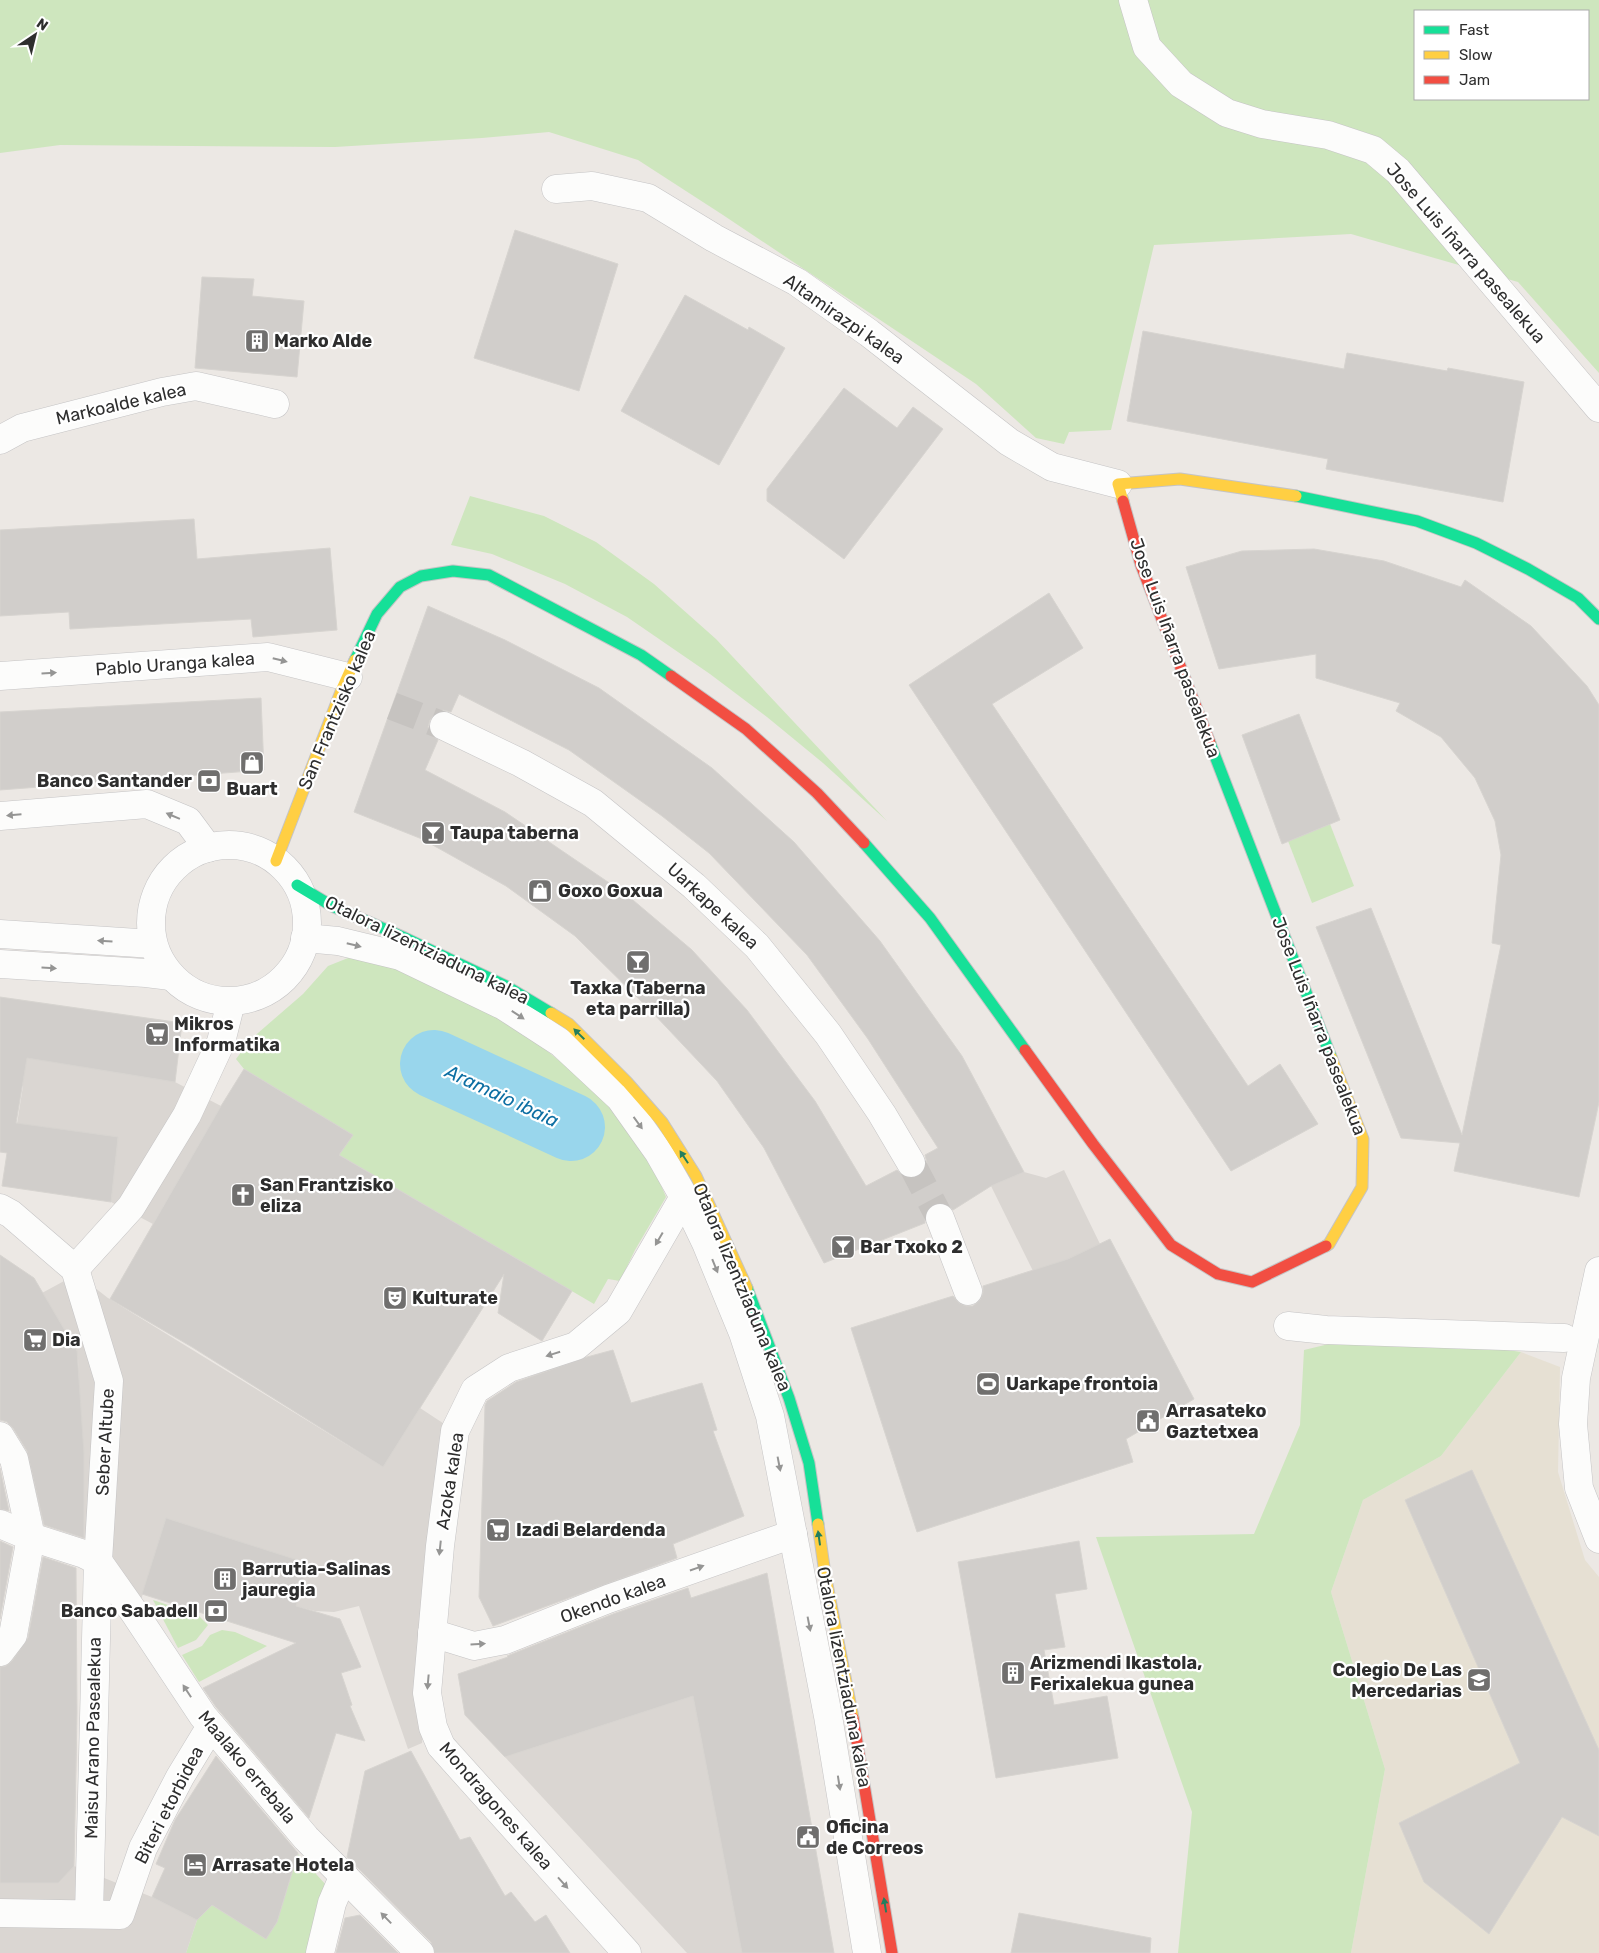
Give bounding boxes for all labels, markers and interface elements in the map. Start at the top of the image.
north arrow [10,10,60,60]
legend [1414,10,1589,100]
text: N [33,15,51,35]
text: Fast [1459,21,1489,39]
text: Slow [1459,46,1492,64]
text: Jam [1459,71,1490,89]
street label: Jose Luis Iñarra pasealekua [1382,158,1550,348]
street label: Altamirazpi kalea [779,269,909,369]
building icon: Marko Alde [244,328,270,354]
place label: Marko Alde [274,330,373,352]
street label: Markoalde kalea [54,378,188,430]
street label: Jose Luis Iñarra pasealekua [1125,535,1225,761]
street label: San Frantzisko kalea [293,627,381,793]
street label: Pablo Uranga kalea [95,647,255,681]
one-way arrow [273,656,288,664]
one-way arrow [41,668,57,676]
shop icon: Buart [239,750,265,776]
bank icon: Banco Santander [196,768,222,794]
place label: Banco Santander [37,770,192,792]
place label: Buart [226,778,278,800]
one-way arrow [5,811,21,819]
one-way arrow [166,811,180,819]
bar icon: Taupa taberna [420,820,446,846]
place label: Taupa taberna [450,822,579,844]
street label: Uarkape kalea [663,858,763,954]
shop icon: Goxo Goxua [527,878,553,904]
place label: Goxo Goxua [558,880,663,902]
street label: Otalora lizentziaduna kalea [321,891,533,1009]
street label: Jose Luis Iñarra pasealekua [1267,914,1371,1138]
one-way arrow [97,936,113,944]
one-way arrow [346,941,361,949]
bar icon: Taxka (Taberna eta parrilla) [625,949,651,975]
one-way arrow [41,964,57,972]
place label: Taxka (Taberna eta parrilla) [570,977,706,1020]
one-way arrow [512,1010,525,1020]
place label: Mikros Informatika [174,1013,280,1056]
supermarket icon: Mikros Informatika [144,1021,170,1047]
one-way arrow [573,1028,585,1040]
water label: Aramaio ibaia [441,1059,562,1132]
one-way arrow [633,1116,643,1130]
one-way arrow [679,1150,688,1163]
place label: San Frantzisko eliza [260,1174,394,1217]
street label: Otalora lizentziaduna kalea [688,1179,796,1395]
church icon: San Frantzisko eliza [230,1182,256,1208]
one-way arrow [655,1233,664,1246]
bar icon: Bar Txoko 2 [830,1234,856,1260]
place label: Bar Txoko 2 [860,1236,963,1258]
one-way arrow [712,1258,719,1273]
theatre icon: Kulturate [382,1285,408,1311]
place label: Kulturate [412,1287,498,1309]
supermarket icon: Dia [22,1327,48,1353]
place label: Dia [52,1329,81,1351]
one-way arrow [545,1350,560,1358]
sports icon: Uarkape frontoia [975,1371,1001,1397]
place label: Uarkape frontoia [1006,1373,1158,1395]
street label: Seber Altube [91,1388,119,1496]
place label: Arrasateko Gaztetxea [1166,1400,1266,1443]
public building icon: Arrasateko Gaztetxea [1135,1408,1161,1434]
street label: Azoka kalea [431,1431,469,1531]
one-way arrow [776,1456,784,1472]
supermarket icon: Izadi Belardenda [485,1517,511,1543]
place label: Izadi Belardenda [516,1519,666,1541]
one-way arrow [815,1530,823,1546]
one-way arrow [436,1540,444,1556]
place label: Barrutia-Salinas jauregia [241,1558,391,1601]
one-way arrow [690,1564,705,1572]
street label: Otalora lizentziaduna kalea [812,1565,876,1789]
building icon: Barrutia-Salinas jauregia [212,1566,238,1592]
street label: Okendo kalea [557,1570,669,1628]
bank icon: Banco Sabadell [203,1598,229,1624]
place label: Banco Sabadell [61,1600,198,1622]
one-way arrow [806,1616,814,1632]
street label: Maisu Arano Pasealekua [80,1637,106,1839]
one-way arrow [471,1640,487,1648]
place label: Arizmendi Ikastola, Ferixalekua gunea [1030,1652,1202,1695]
place label: Colegio De Las Mercedarias [1332,1659,1462,1702]
building icon: Arizmendi Ikastola, Ferixalekua gunea [1000,1660,1026,1686]
school or university icon: Colegio De Las Mercedarias [1466,1667,1492,1693]
one-way arrow [424,1674,432,1690]
one-way arrow [182,1684,192,1698]
street label: Maalako errebala [193,1706,301,1828]
street label: Mondragones kalea [435,1738,557,1874]
street label: Biteri etorbidea [130,1742,208,1868]
one-way arrow [835,1776,843,1792]
place label: Oficina de Correos [826,1816,923,1859]
public building icon: Oficina de Correos [795,1824,821,1850]
hotel icon: Arrasate Hotela [182,1852,208,1878]
place label: Arrasate Hotela [212,1854,354,1876]
one-way arrow [557,1877,569,1889]
one-way arrow [880,1896,888,1912]
one-way arrow [380,1912,392,1924]

